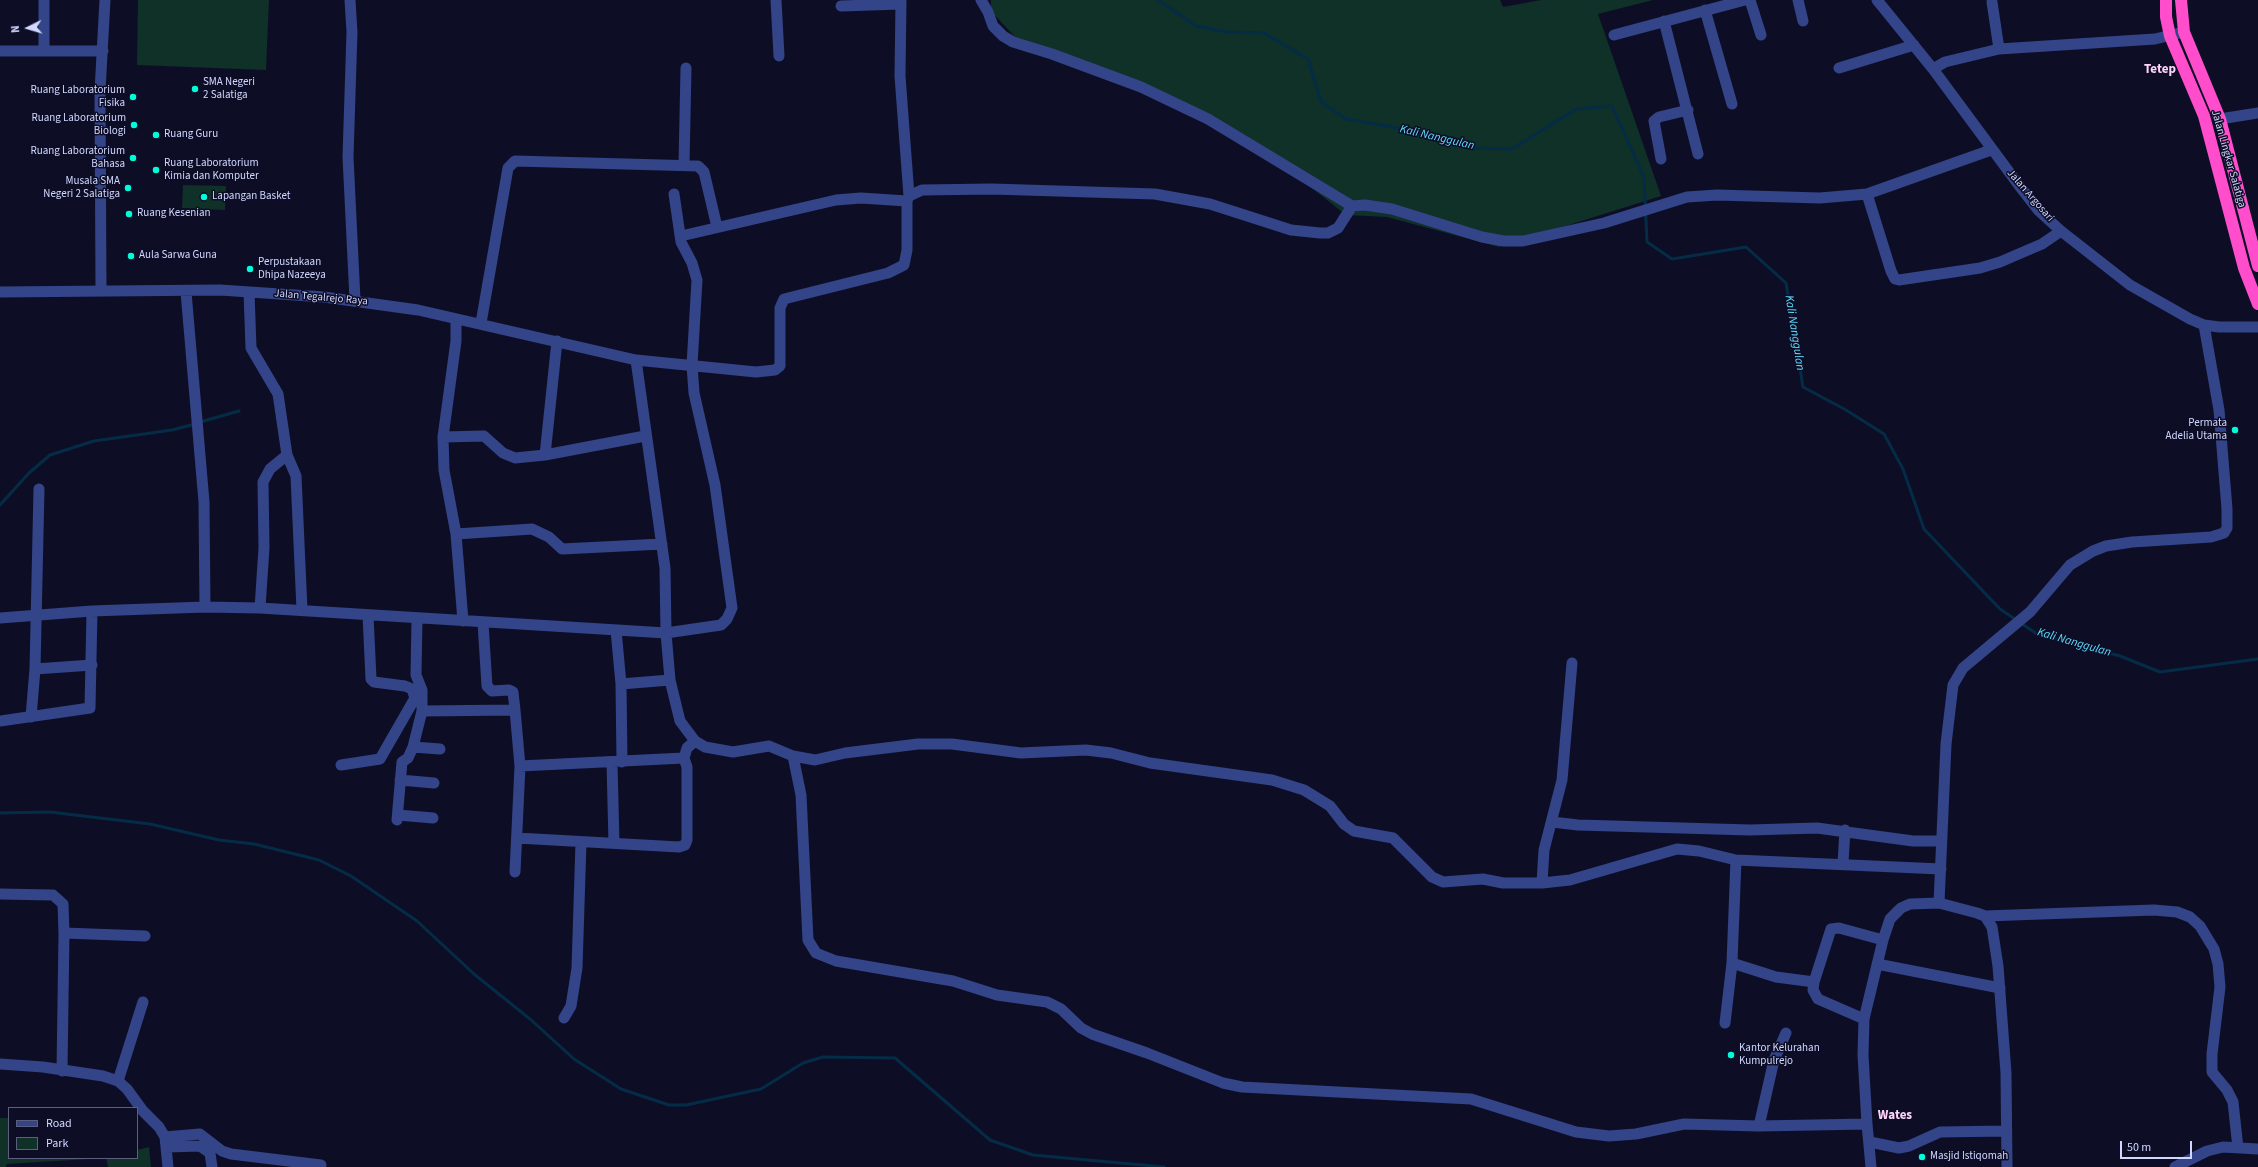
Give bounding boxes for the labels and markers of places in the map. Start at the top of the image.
place label: SMA Negeri 2 Salatiga [203,76,255,102]
place label: Ruang Laboratorium Fisika [30,84,125,110]
marker: SMA Negeri 2 Salatiga [190,84,200,94]
marker: Ruang Laboratorium Fisika [128,92,138,102]
place label: Ruang Laboratorium Biologi [31,112,126,138]
marker: Ruang Laboratorium Biologi [129,120,139,130]
place label: Ruang Guru [164,128,218,142]
marker: Ruang Guru [151,130,161,140]
place label: Ruang Laboratorium Bahasa [30,145,125,171]
marker: Ruang Laboratorium Bahasa [128,153,138,163]
place label: Ruang Laboratorium Kimia dan Komputer [164,157,259,183]
marker: Ruang Laboratorium Kimia dan Komputer [151,165,161,175]
place label: Musala SMA Negeri 2 Salatiga [43,175,120,201]
marker: Musala SMA Negeri 2 Salatiga [123,183,133,193]
place label: Lapangan Basket [212,190,290,204]
marker: Lapangan Basket [199,192,209,202]
place label: Ruang Kesenian [137,207,211,221]
marker: Ruang Kesenian [124,209,134,219]
place label: Aula Sarwa Guna [139,249,217,263]
marker: Aula Sarwa Guna [126,251,136,261]
place label: Perpustakaan Dhipa Nazeeya [258,256,326,282]
marker: Perpustakaan Dhipa Nazeeya [245,264,255,274]
place label: Permata Adelia Utama [2165,417,2227,443]
marker: Permata Adelia Utama [2230,425,2240,435]
place label: Kantor Kelurahan Kumpulrejo [1739,1042,1820,1068]
marker: Kantor Kelurahan Kumpulrejo [1726,1050,1736,1060]
place label: Masjid Istiqomah [1930,1150,2008,1164]
marker: Masjid Istiqomah [1917,1152,1927,1162]

